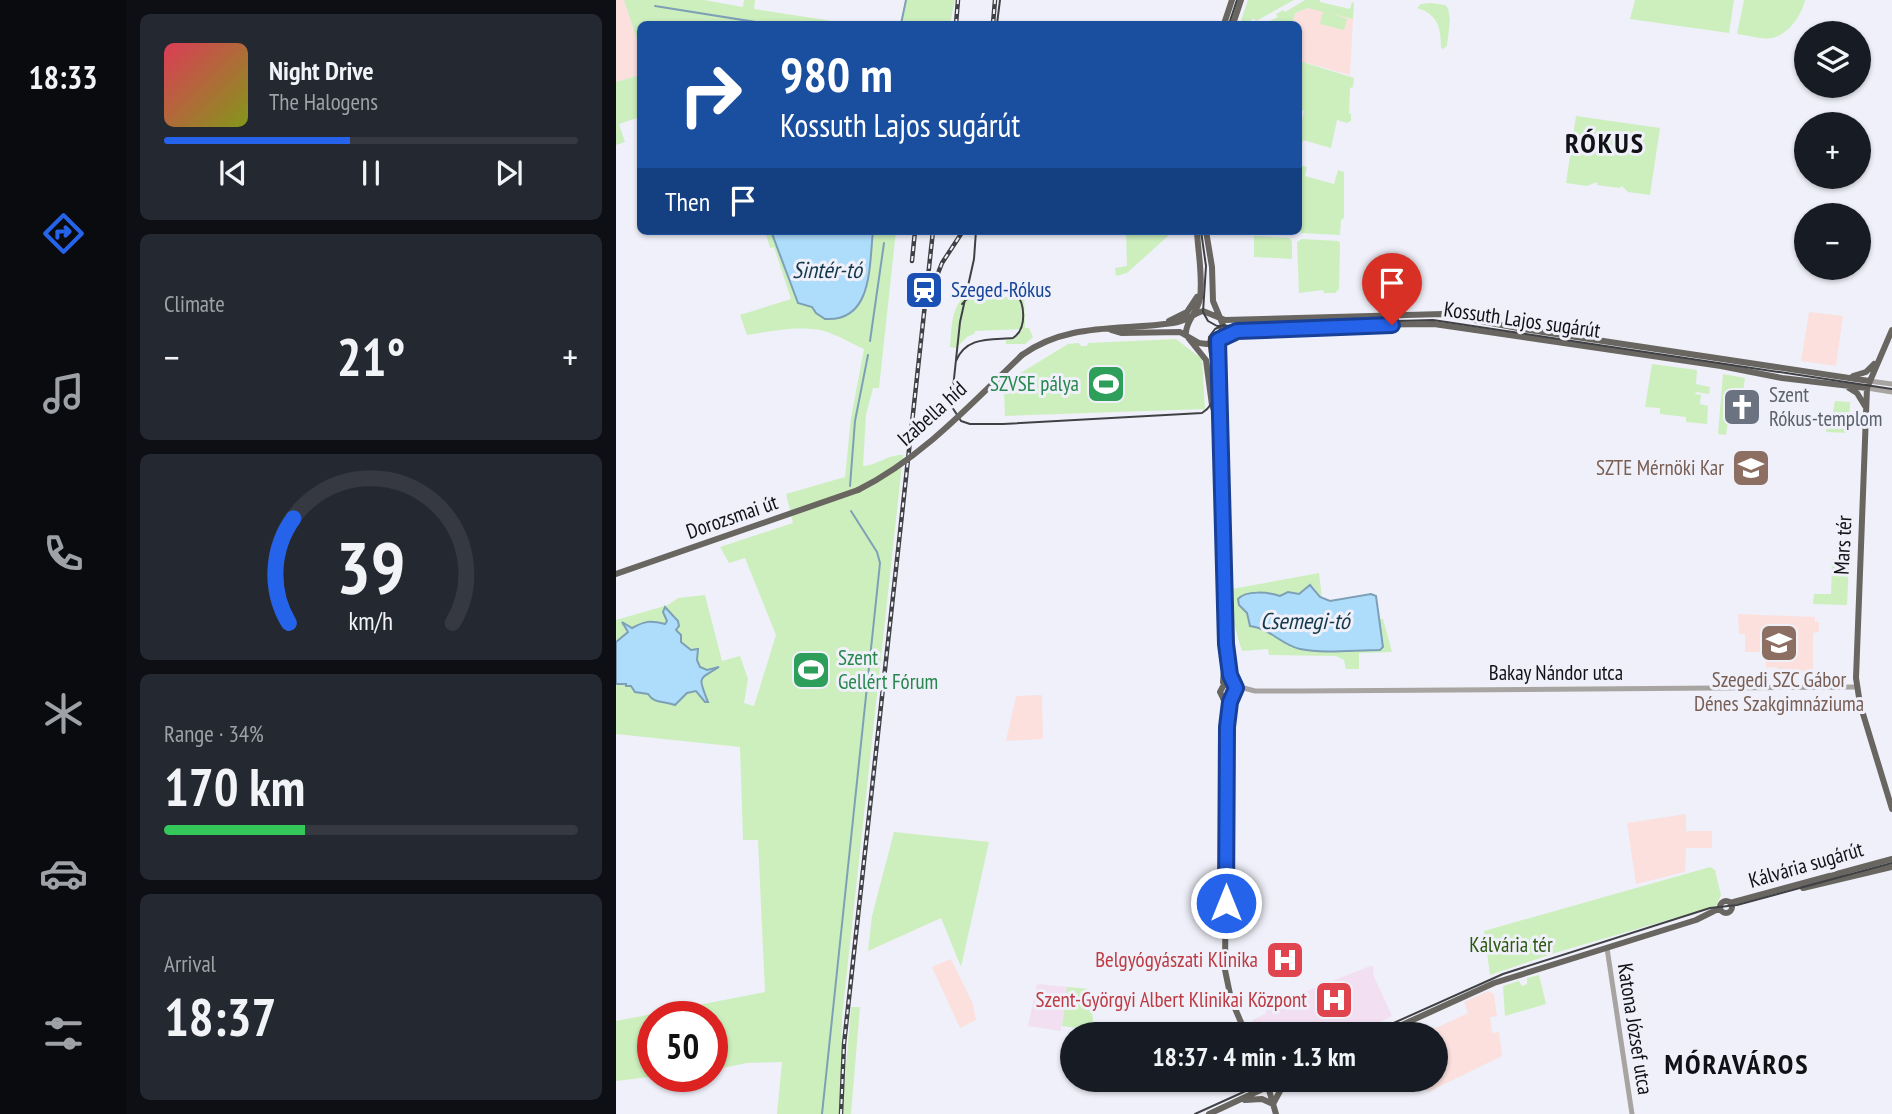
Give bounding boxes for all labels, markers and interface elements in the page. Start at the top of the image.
map controls [1794,21,1871,280]
button: layers [1794,21,1871,98]
text: 980 m [780,42,893,106]
icon: right [665,49,756,140]
text: Night Drive [269,54,374,87]
text: 18:33 [28,56,98,98]
text: The Halogens [269,87,378,116]
text: Kossuth Lajos sugárút [780,104,1020,146]
button: + [1794,112,1871,189]
district label: RÓKUS [1565,124,1645,161]
icon: previous [214,154,252,192]
icon: pause [352,154,390,192]
icon: next [490,154,528,192]
icon: arrive [724,182,762,220]
text: Then [665,185,710,218]
button: − [1794,203,1871,280]
icon: directions [39,209,88,258]
pin [1362,253,1422,325]
water label: Sintér-tó [792,255,864,284]
icon: arrive [1373,264,1411,302]
station icon: Szeged-Rókus [903,269,945,311]
place label: Szeged-Rókus [951,276,1051,303]
text: Climate [164,289,225,318]
street label: Kossuth Lajos sugárút [1442,295,1602,344]
text: 21° [337,323,405,390]
text: − [164,332,180,381]
text: + [562,332,578,381]
sports icon: SZVSE pálya [1085,363,1127,405]
icon: music [39,369,88,418]
place label: SZVSE pálya [990,370,1079,397]
street label: Izabella híd [891,375,972,452]
place label: Szent Rókus-templom [1769,381,1883,432]
church icon: Szent Rókus-templom [1721,386,1763,428]
school or university icon: SZTE Mérnöki Kar [1730,447,1772,489]
place label: SZTE Mérnöki Kar [1596,454,1724,481]
street label: Dorozsmai út [682,488,781,545]
street label: Mars tér [1827,515,1858,575]
text: 39 [336,519,406,613]
icon: phone [39,529,88,578]
text: km/h [349,605,393,637]
water label: Csemegi-tó [1260,606,1352,635]
school or university icon: Szegedi SZC Gábor Dénes Szakgimnáziuma [1758,622,1800,664]
place label: Szent Gellért Fórum [838,644,938,695]
sports icon: Szent Gellért Fórum [790,649,832,691]
street label: Bakay Nándor utca [1489,659,1623,686]
place label: Szegedi SZC Gábor Dénes Szakgimnáziuma [1694,666,1864,717]
icon: climate [39,689,88,738]
text: Range · 34% [164,719,264,748]
text: 170 km [164,753,305,820]
street label: Kálvária sugárút [1746,835,1866,894]
icon: car [39,849,88,898]
position arrow [1189,866,1263,940]
park label: Kálvária tér [1469,931,1553,958]
hospital icon: Belgyógyászati Klinika [1264,939,1306,981]
place label: Belgyógyászati Klinika [1095,946,1258,973]
text: Arrival [164,949,216,978]
street label: Katona József utca [1612,961,1659,1097]
hospital icon: Szent-Györgyi Albert Klinikai Központ [1313,979,1355,1021]
text: 18:37 [164,983,276,1050]
place label: Szent-Györgyi Albert Klinikai Központ [1036,986,1307,1013]
speed limit sign: 50 [637,1001,728,1092]
icon: filters [39,1009,88,1058]
text: 18:37 · 4 min · 1.3 km [1152,1040,1356,1073]
district label: MÓRAVÁROS [1664,1045,1810,1082]

